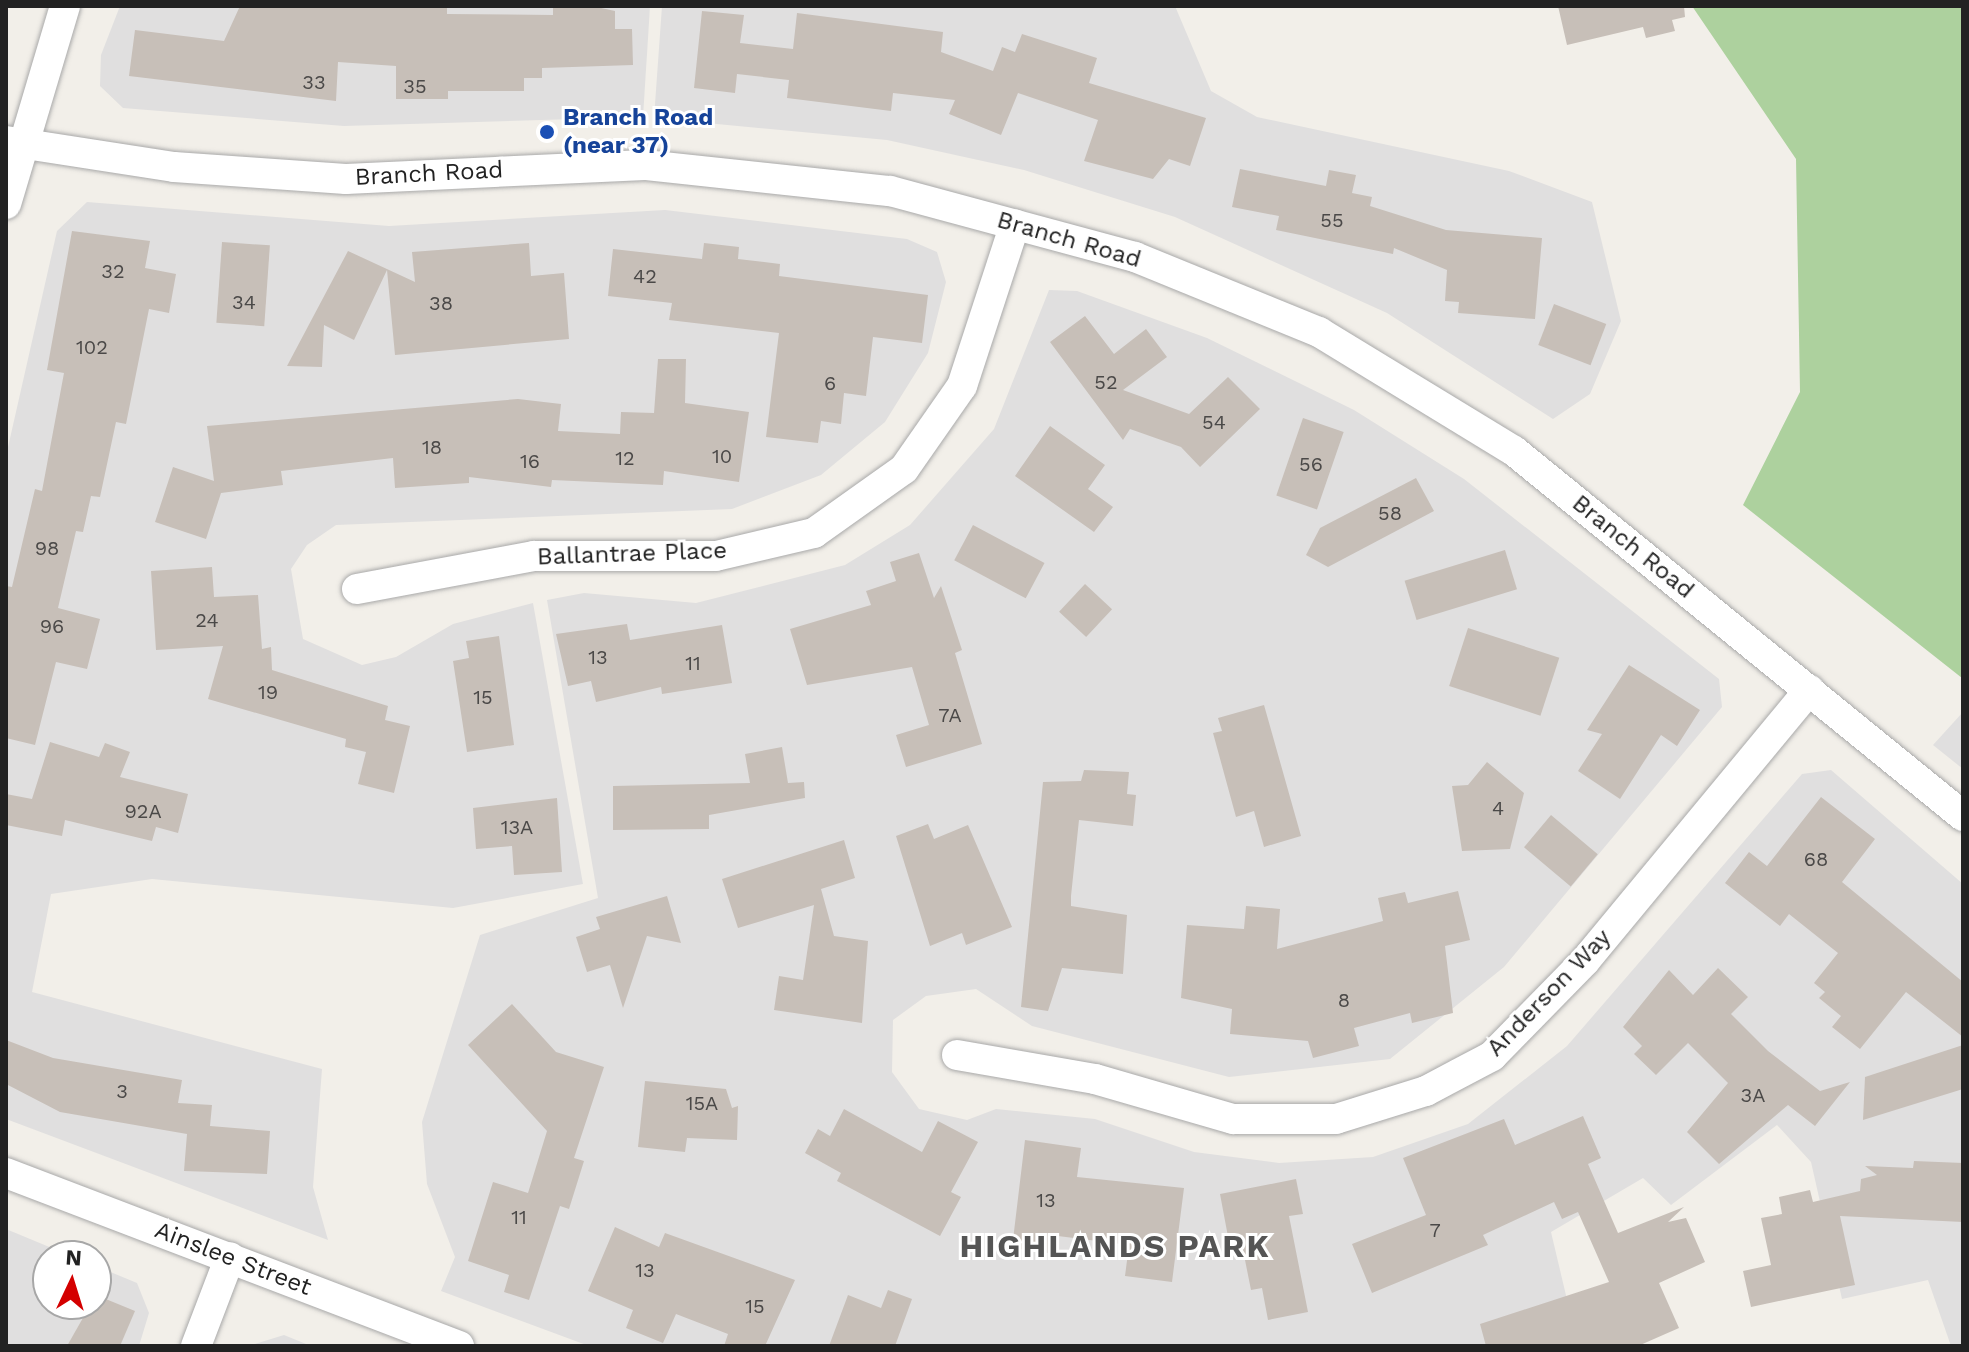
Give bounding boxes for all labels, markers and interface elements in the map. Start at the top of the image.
house number: 33 [302,70,326,94]
house number: 35 [403,74,427,98]
place label: Branch Road (near 37) [563,104,713,160]
marker: Branch Road (near 37) [538,123,556,141]
street label: Branch Road [354,156,504,192]
street label: Branch Road [994,206,1144,274]
house number: 55 [1320,208,1344,232]
house number: 32 [101,259,125,283]
house number: 42 [633,264,657,288]
house number: 34 [232,290,256,314]
house number: 38 [429,291,453,315]
house number: 102 [76,335,108,359]
house number: 52 [1094,370,1118,394]
house number: 6 [824,371,836,395]
house number: 54 [1202,410,1226,434]
house number: 18 [422,435,442,459]
house number: 10 [712,444,732,468]
house number: 12 [615,446,635,470]
house number: 16 [520,449,540,473]
house number: 56 [1299,452,1323,476]
street label: Branch Road [1566,489,1700,605]
house number: 58 [1378,501,1402,525]
house number: 98 [35,536,59,560]
street label: Ballantrae Place [536,536,728,572]
house number: 24 [195,608,219,632]
house number: 96 [40,614,64,638]
house number: 13 [588,645,608,669]
house number: 11 [685,651,701,675]
house number: 19 [258,680,278,704]
house number: 15 [473,685,493,709]
house number: 7A [938,703,962,727]
house number: 4 [1492,796,1504,820]
house number: 92A [124,799,162,823]
house number: 13A [501,815,533,839]
house number: 68 [1804,847,1828,871]
street label: Anderson Way [1481,923,1617,1063]
house number: 8 [1338,988,1350,1012]
house number: 3 [116,1079,128,1103]
house number: 3A [1741,1083,1765,1107]
house number: 15A [686,1091,718,1115]
house number: 13 [1036,1188,1056,1212]
house number: 11 [511,1205,527,1229]
street label: Ainslee Street [151,1216,315,1302]
house number: 7 [1429,1218,1441,1242]
district label: HIGHLANDS PARK [959,1227,1271,1265]
north arrow [32,1240,112,1320]
text: N [65,1245,83,1271]
house number: 13 [635,1258,655,1282]
house number: 15 [745,1294,765,1318]

